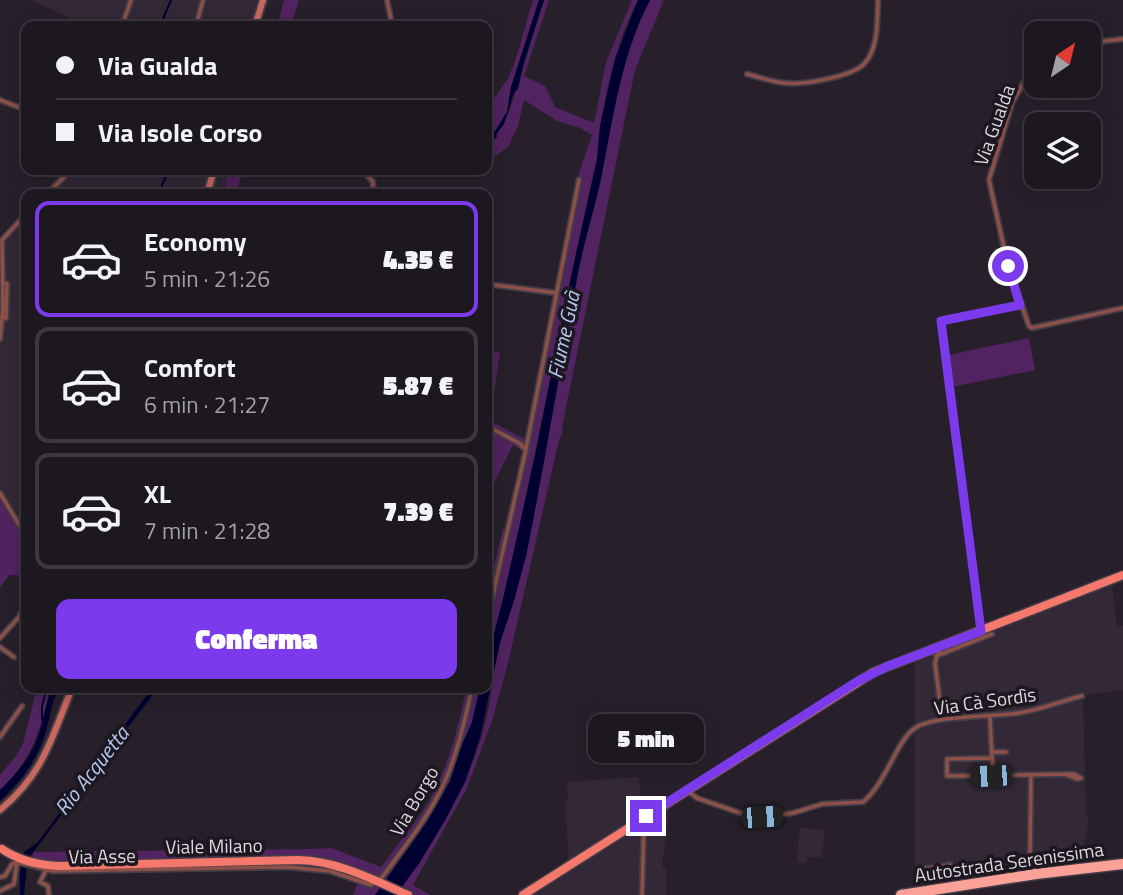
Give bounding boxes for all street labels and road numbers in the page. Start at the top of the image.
street label: Via Gualda [966,80,1022,169]
street label: Via Cà Sordìs [932,679,1038,722]
street label: Via Borgo [382,760,445,841]
street label: Viale Milano [165,830,263,861]
street label: Autostrada Serenissima [912,834,1106,889]
street label: Via Asse [68,840,136,871]

